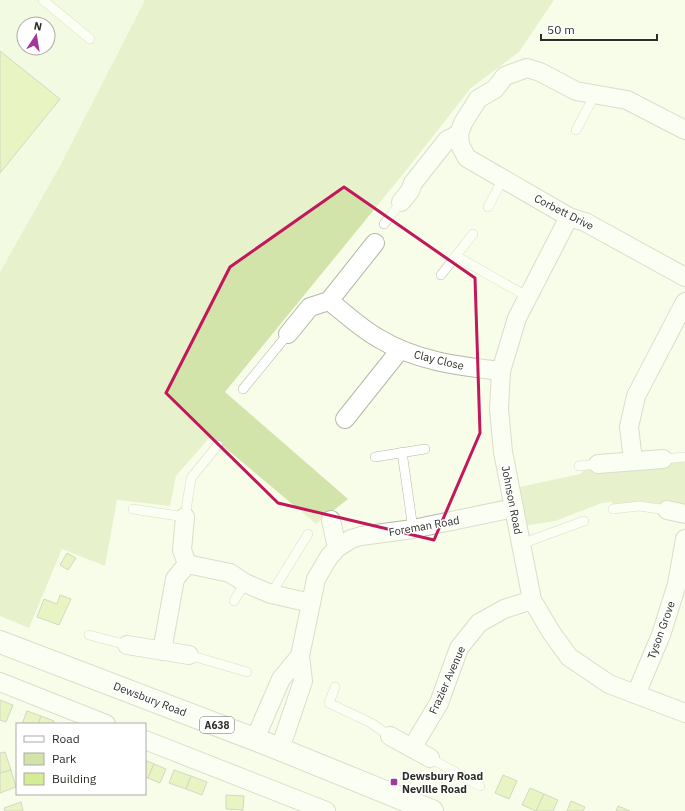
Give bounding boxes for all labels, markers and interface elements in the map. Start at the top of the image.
north arrow [16,16,56,56]
scale bar [541,16,657,42]
text: N [33,19,43,34]
text: 50 m [547,22,575,37]
street label: Corbett Drive [532,191,596,233]
street label: Clay Close [413,347,465,373]
street label: Johnson Road [498,464,526,536]
street label: Foreman Road [387,513,461,539]
street label: Tyson Grove [644,599,678,661]
street label: Frazier Avenue [426,644,468,716]
street label: Dewsbury Road [111,679,189,719]
road number: A638 [200,717,234,733]
legend [16,723,146,795]
text: Road [52,731,80,746]
text: Park [52,751,77,766]
place label: Dewsbury Road Neville Road [402,769,483,796]
text: Building [52,771,97,786]
marker: Dewsbury Road Neville Road [389,777,399,787]

